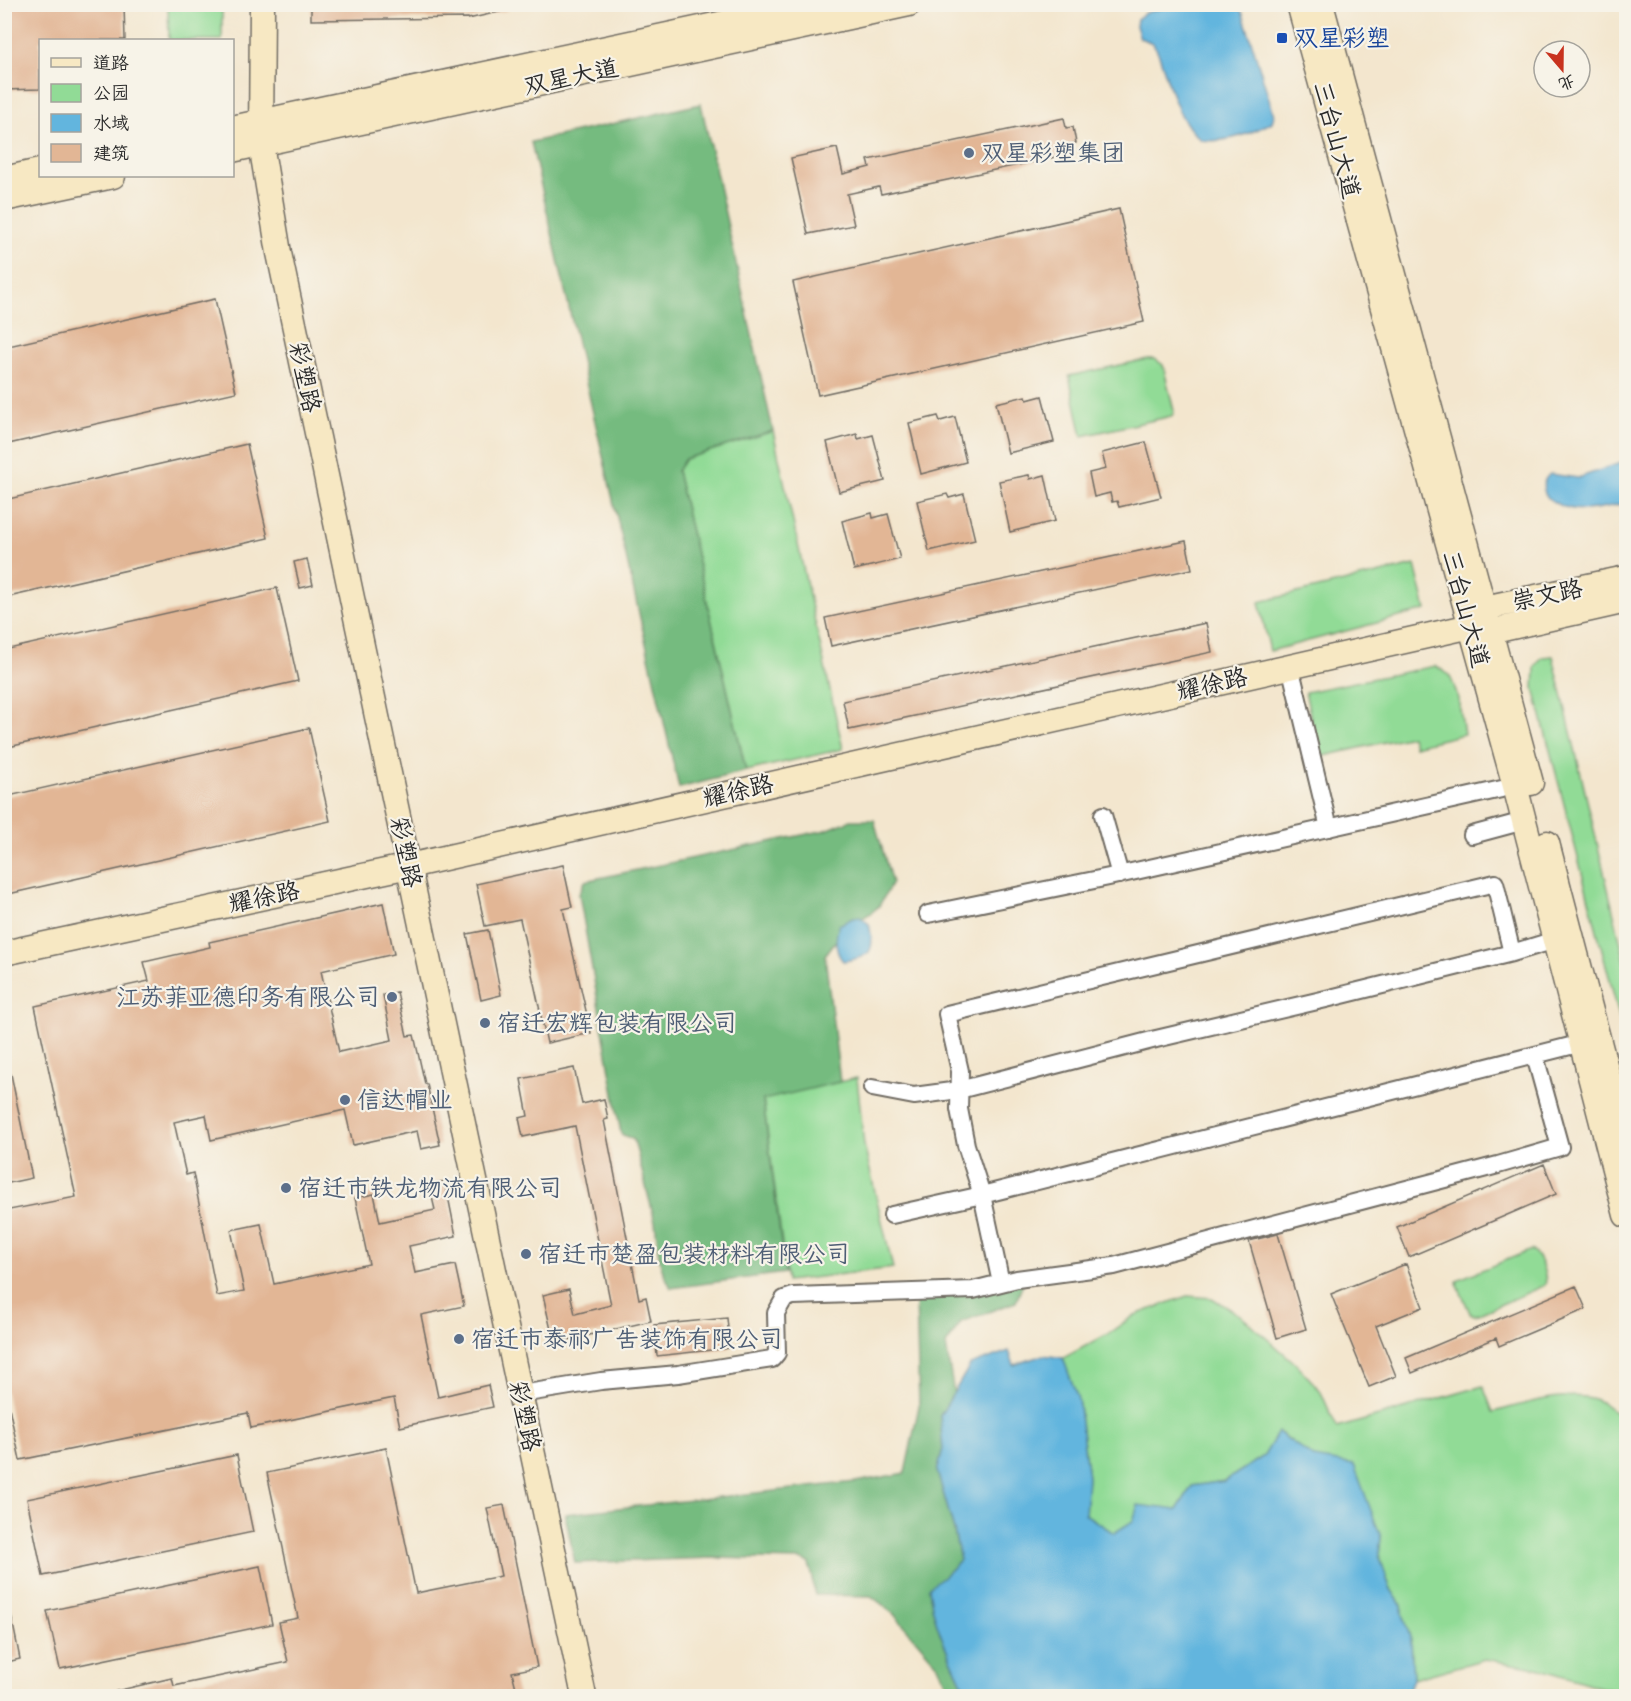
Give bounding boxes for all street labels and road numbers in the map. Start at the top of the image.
street label: 双星大道 [521,53,622,107]
street label: 三台山大道 [1302,78,1366,203]
street label: 彩塑路 [278,339,326,416]
street label: 三台山大道 [1431,547,1495,672]
street label: 崇文路 [1509,574,1586,622]
street label: 耀徐路 [1174,662,1252,712]
street label: 耀徐路 [700,769,778,819]
street label: 彩塑路 [379,814,427,891]
street label: 耀徐路 [226,876,303,924]
street label: 彩塑路 [498,1378,546,1455]

